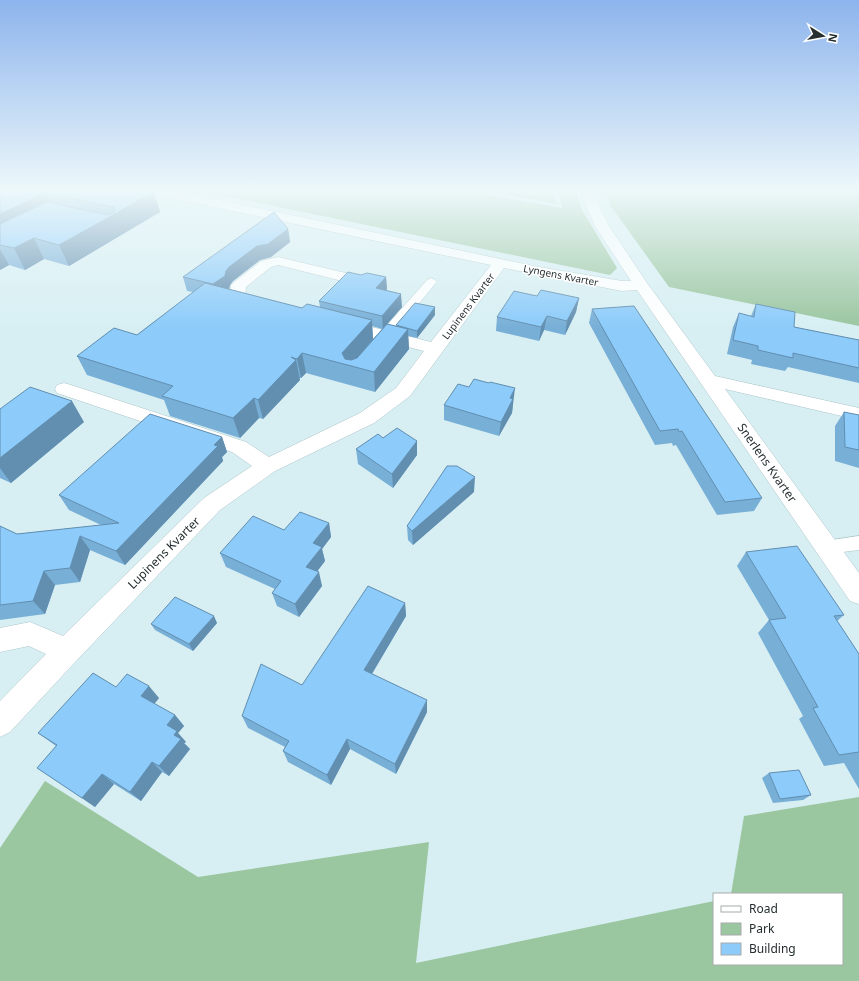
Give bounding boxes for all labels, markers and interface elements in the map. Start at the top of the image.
north arrow [803,16,843,56]
text: N [825,32,842,44]
street label: Lyngens Kvarter [522,261,600,289]
street label: Lupinens Kvarter [438,270,498,342]
street label: Snerlens Kvarter [734,420,801,506]
street label: Lupinens Kvarter [124,513,204,593]
legend [713,893,843,965]
text: Road [749,900,778,917]
text: Park [749,920,775,937]
text: Building [749,940,796,957]

